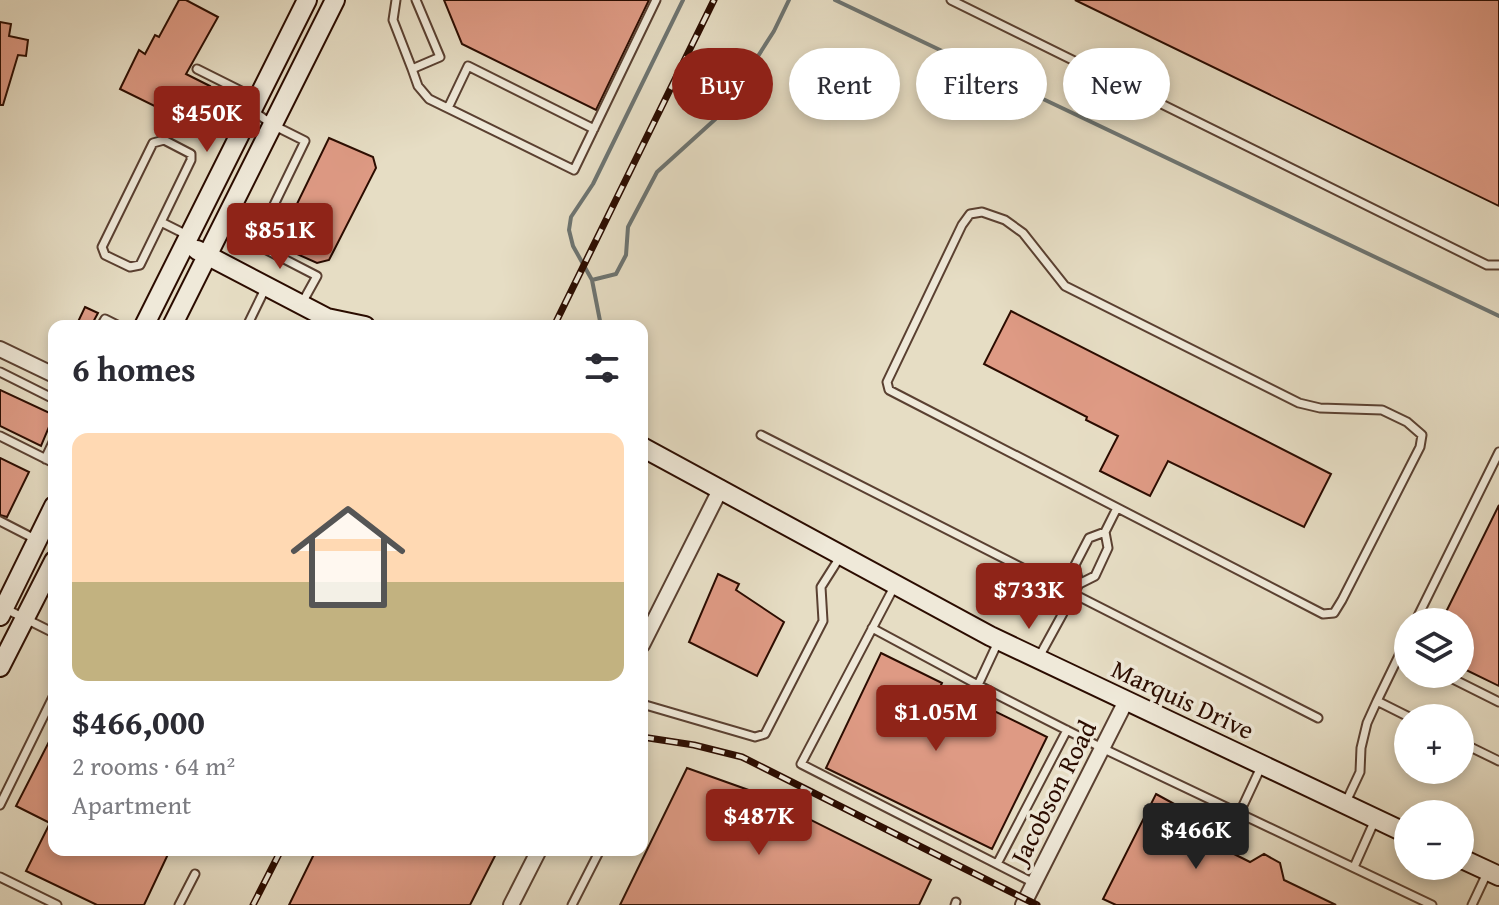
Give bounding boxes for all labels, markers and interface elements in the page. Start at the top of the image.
chip: Buy [672,48,773,120]
chip: Rent [789,48,900,120]
chip: Filters [916,48,1047,120]
chip: New [1063,48,1170,120]
pin: $450K [151,86,263,154]
text: $450K [172,92,242,131]
pin: $851K [224,203,336,271]
text: $851K [245,209,315,248]
text: 6 homes [72,344,196,393]
icon: filters [580,346,624,390]
icon: home [276,485,420,629]
pin: $733K [973,563,1085,631]
text: $733K [994,569,1064,608]
map controls [1394,608,1474,880]
button: layers [1394,608,1474,688]
street label: Marquis Drive [1105,649,1261,749]
pin: $1.05M [871,685,1001,753]
text: $1.05M [894,691,978,730]
text: $466,000 [72,697,205,746]
button: + [1394,704,1474,784]
street label: Jacobson Road [999,713,1106,873]
text: 2 rooms · 64 m² [72,746,235,785]
text: Apartment [72,785,191,824]
pin: $487K [703,789,815,857]
text: $487K [724,795,794,834]
button: − [1394,800,1474,880]
pin: $466K [1140,803,1252,871]
text: $466K [1161,809,1231,848]

